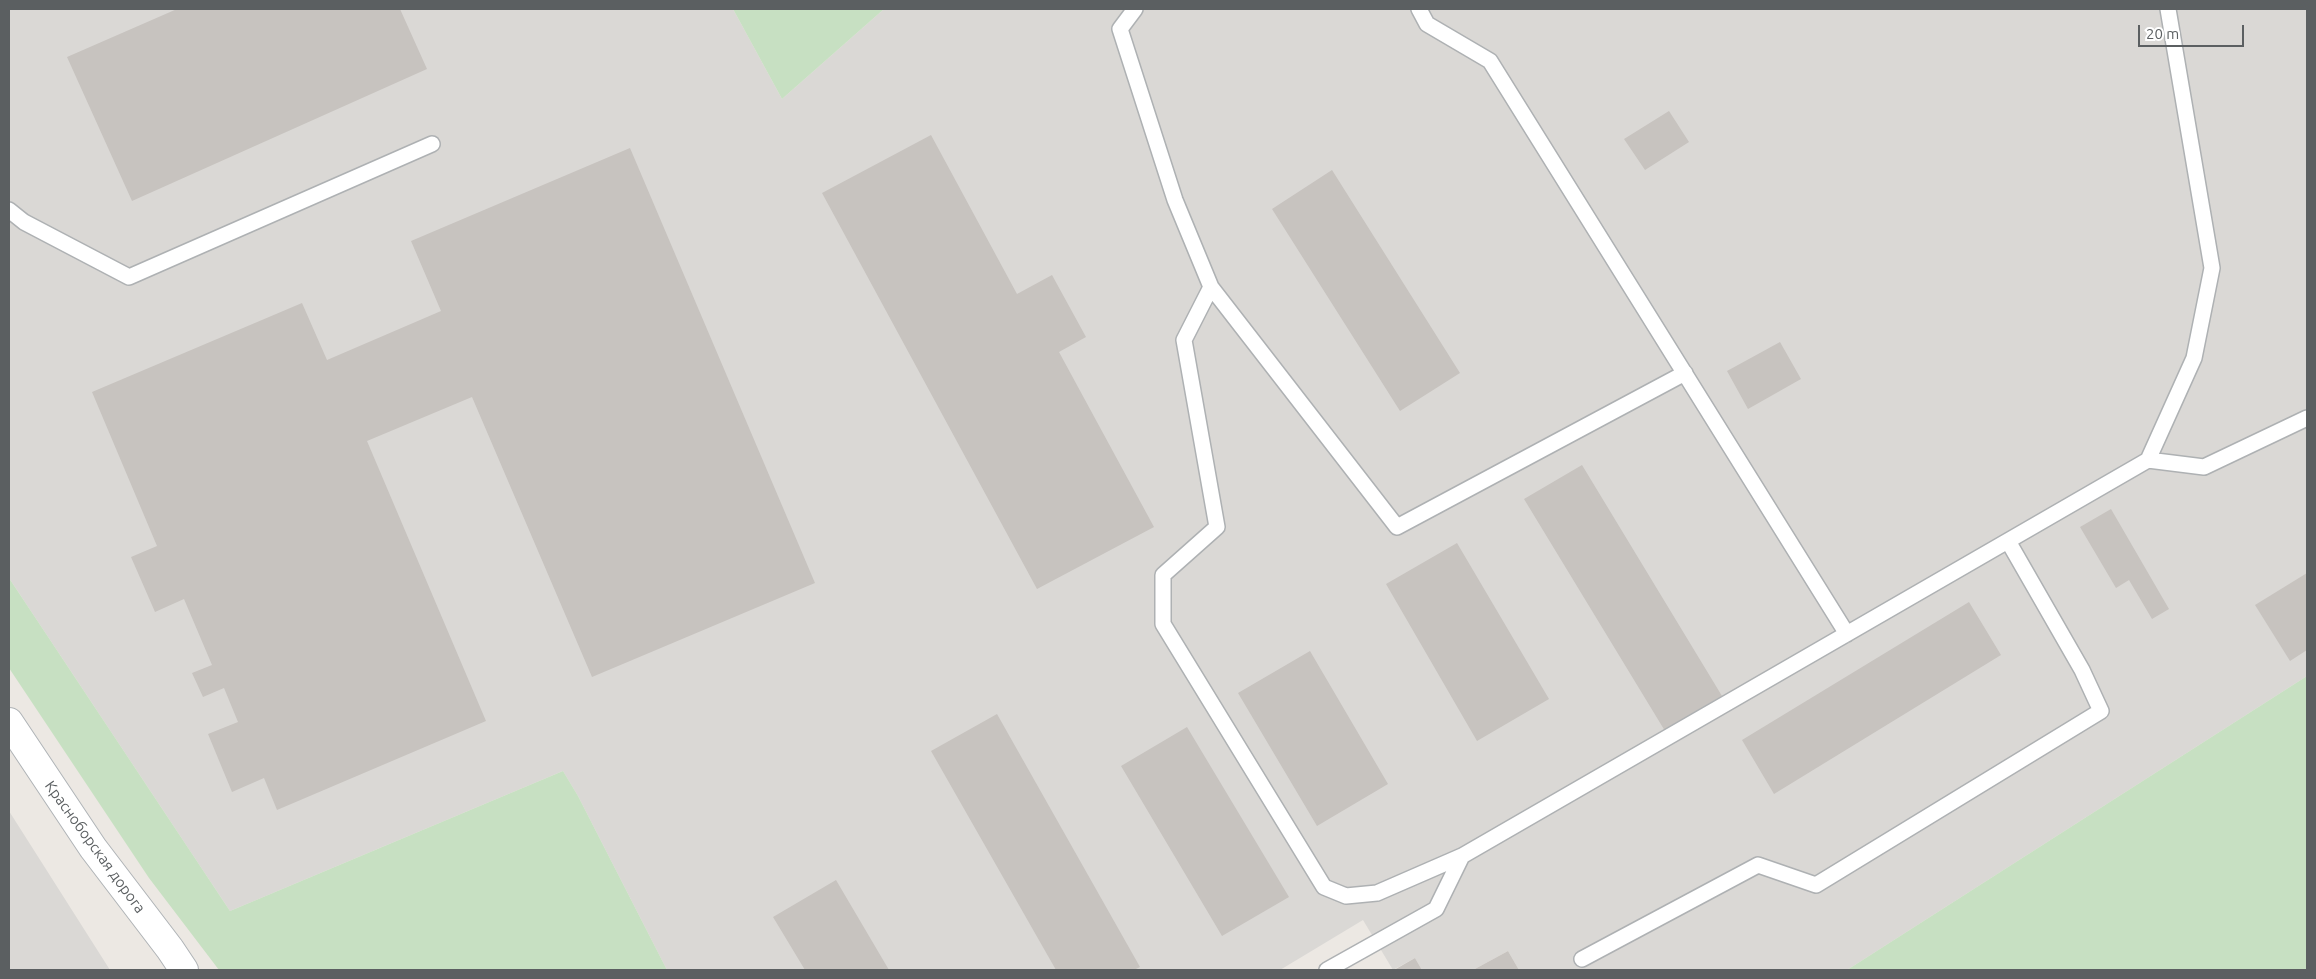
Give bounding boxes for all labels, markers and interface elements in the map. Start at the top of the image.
scale bar [2141,15,2247,47]
text: 20 m [2146,25,2179,42]
street label: Красноборская дорога [41,777,149,917]

